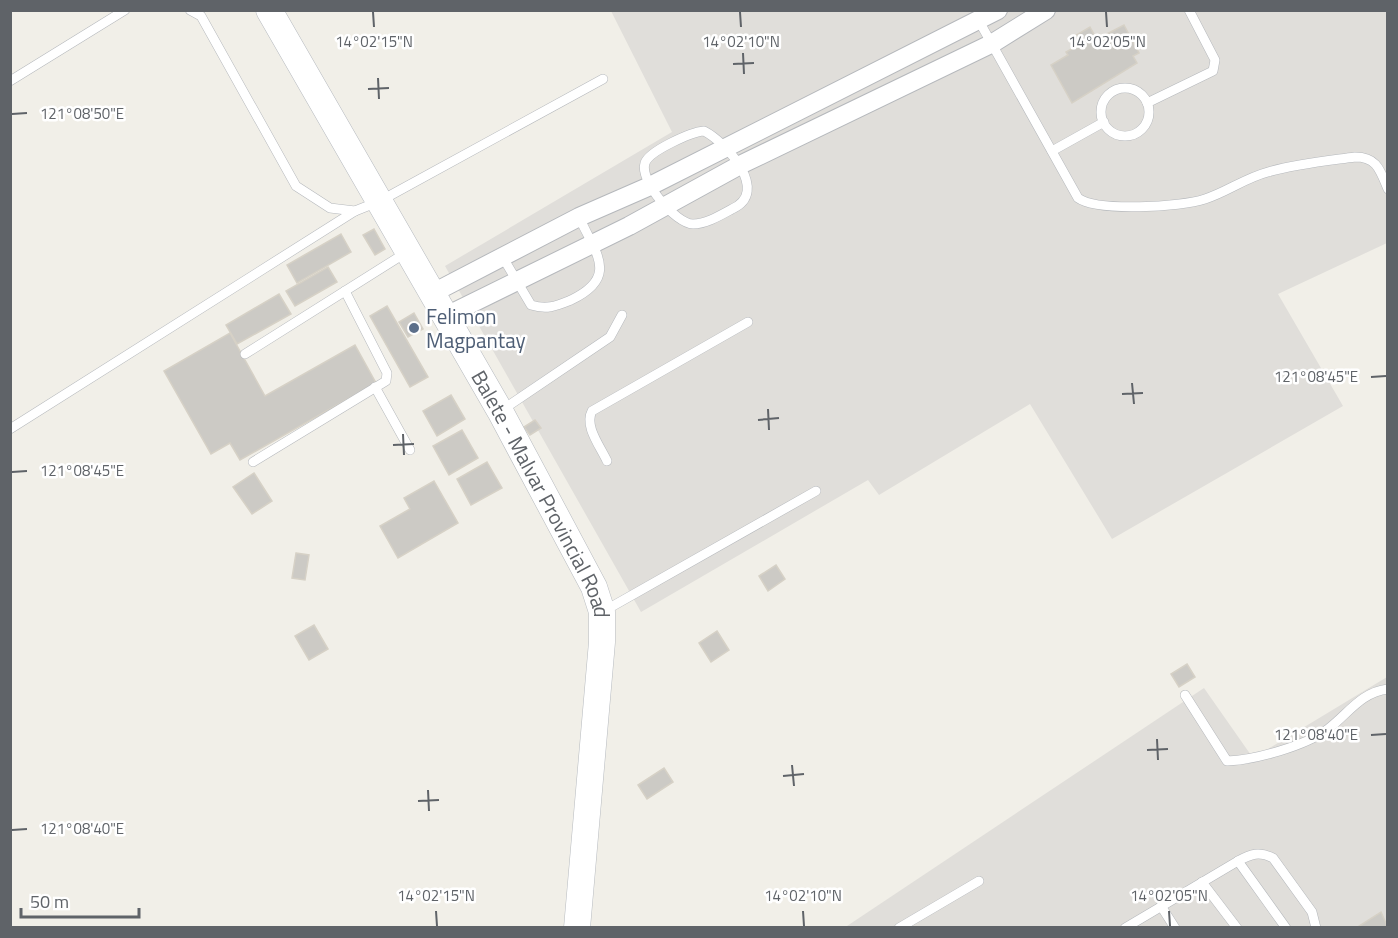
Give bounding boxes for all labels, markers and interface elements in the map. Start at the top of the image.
text: 14°02'15"N [335,30,413,53]
text: 14°02'10"N [702,30,780,53]
text: 14°02'05"N [1068,30,1146,53]
text: 121°08'50"E [40,102,124,125]
place label: Felimon Magpantay [426,300,526,356]
marker: Felimon Magpantay [407,321,421,335]
street label: Balete - Malvar Provincial Road [464,364,618,618]
text: 121°08'45"E [1274,365,1358,388]
text: 121°08'45"E [40,459,124,482]
text: 121°08'40"E [1274,723,1358,746]
text: 121°08'40"E [40,817,124,840]
scale bar [21,881,140,919]
text: 14°02'15"N [397,884,475,907]
text: 14°02'10"N [764,884,842,907]
text: 14°02'05"N [1130,884,1208,907]
text: 50 m [30,888,69,915]

